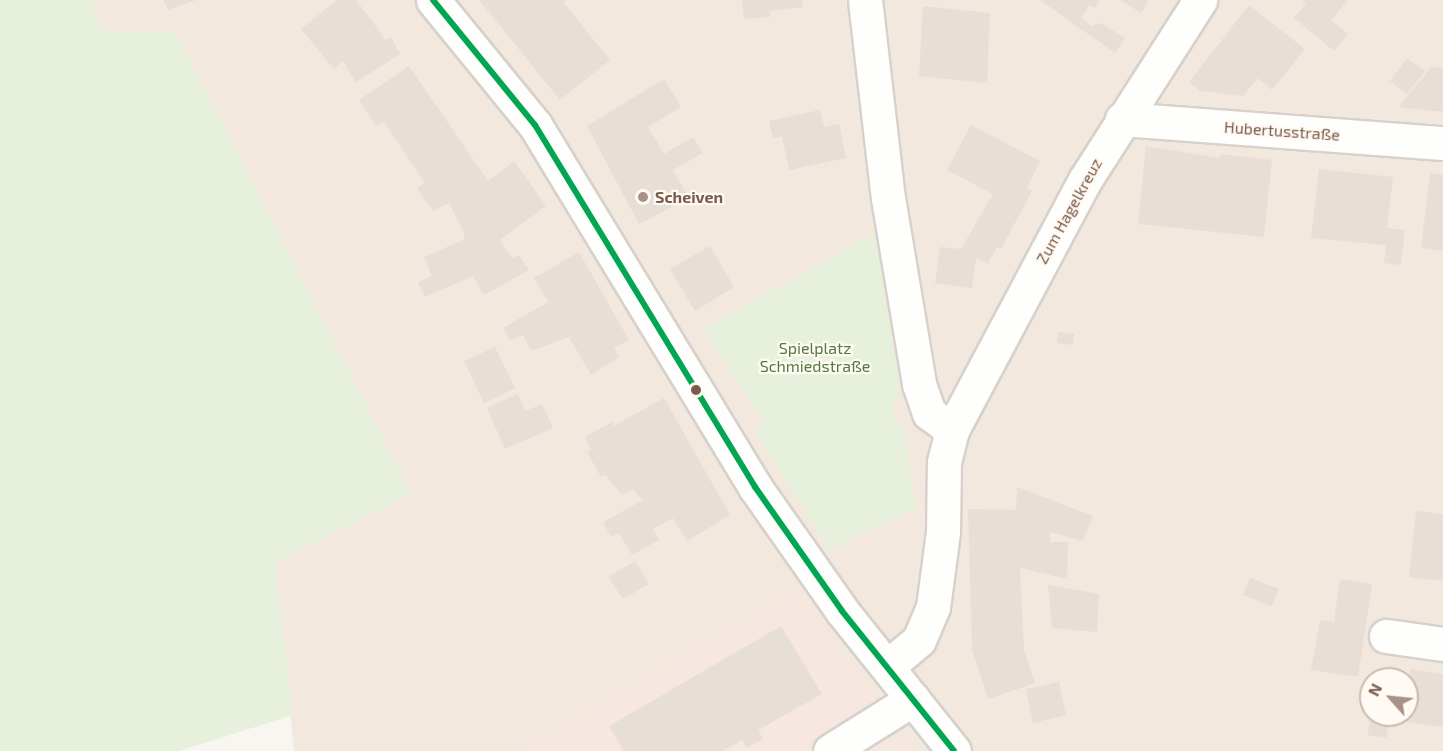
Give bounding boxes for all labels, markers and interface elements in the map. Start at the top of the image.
street label: Hubertusstraße [1223,117,1341,145]
street label: Zum Hagelkreuz [1032,155,1106,267]
place label: Scheiven [655,187,723,207]
marker: Scheiven [636,190,650,204]
park label: Spielplatz Schmiedstraße [760,338,870,376]
unlabelled marker [690,384,702,396]
north arrow [1359,667,1419,727]
text: N [1363,680,1385,699]

